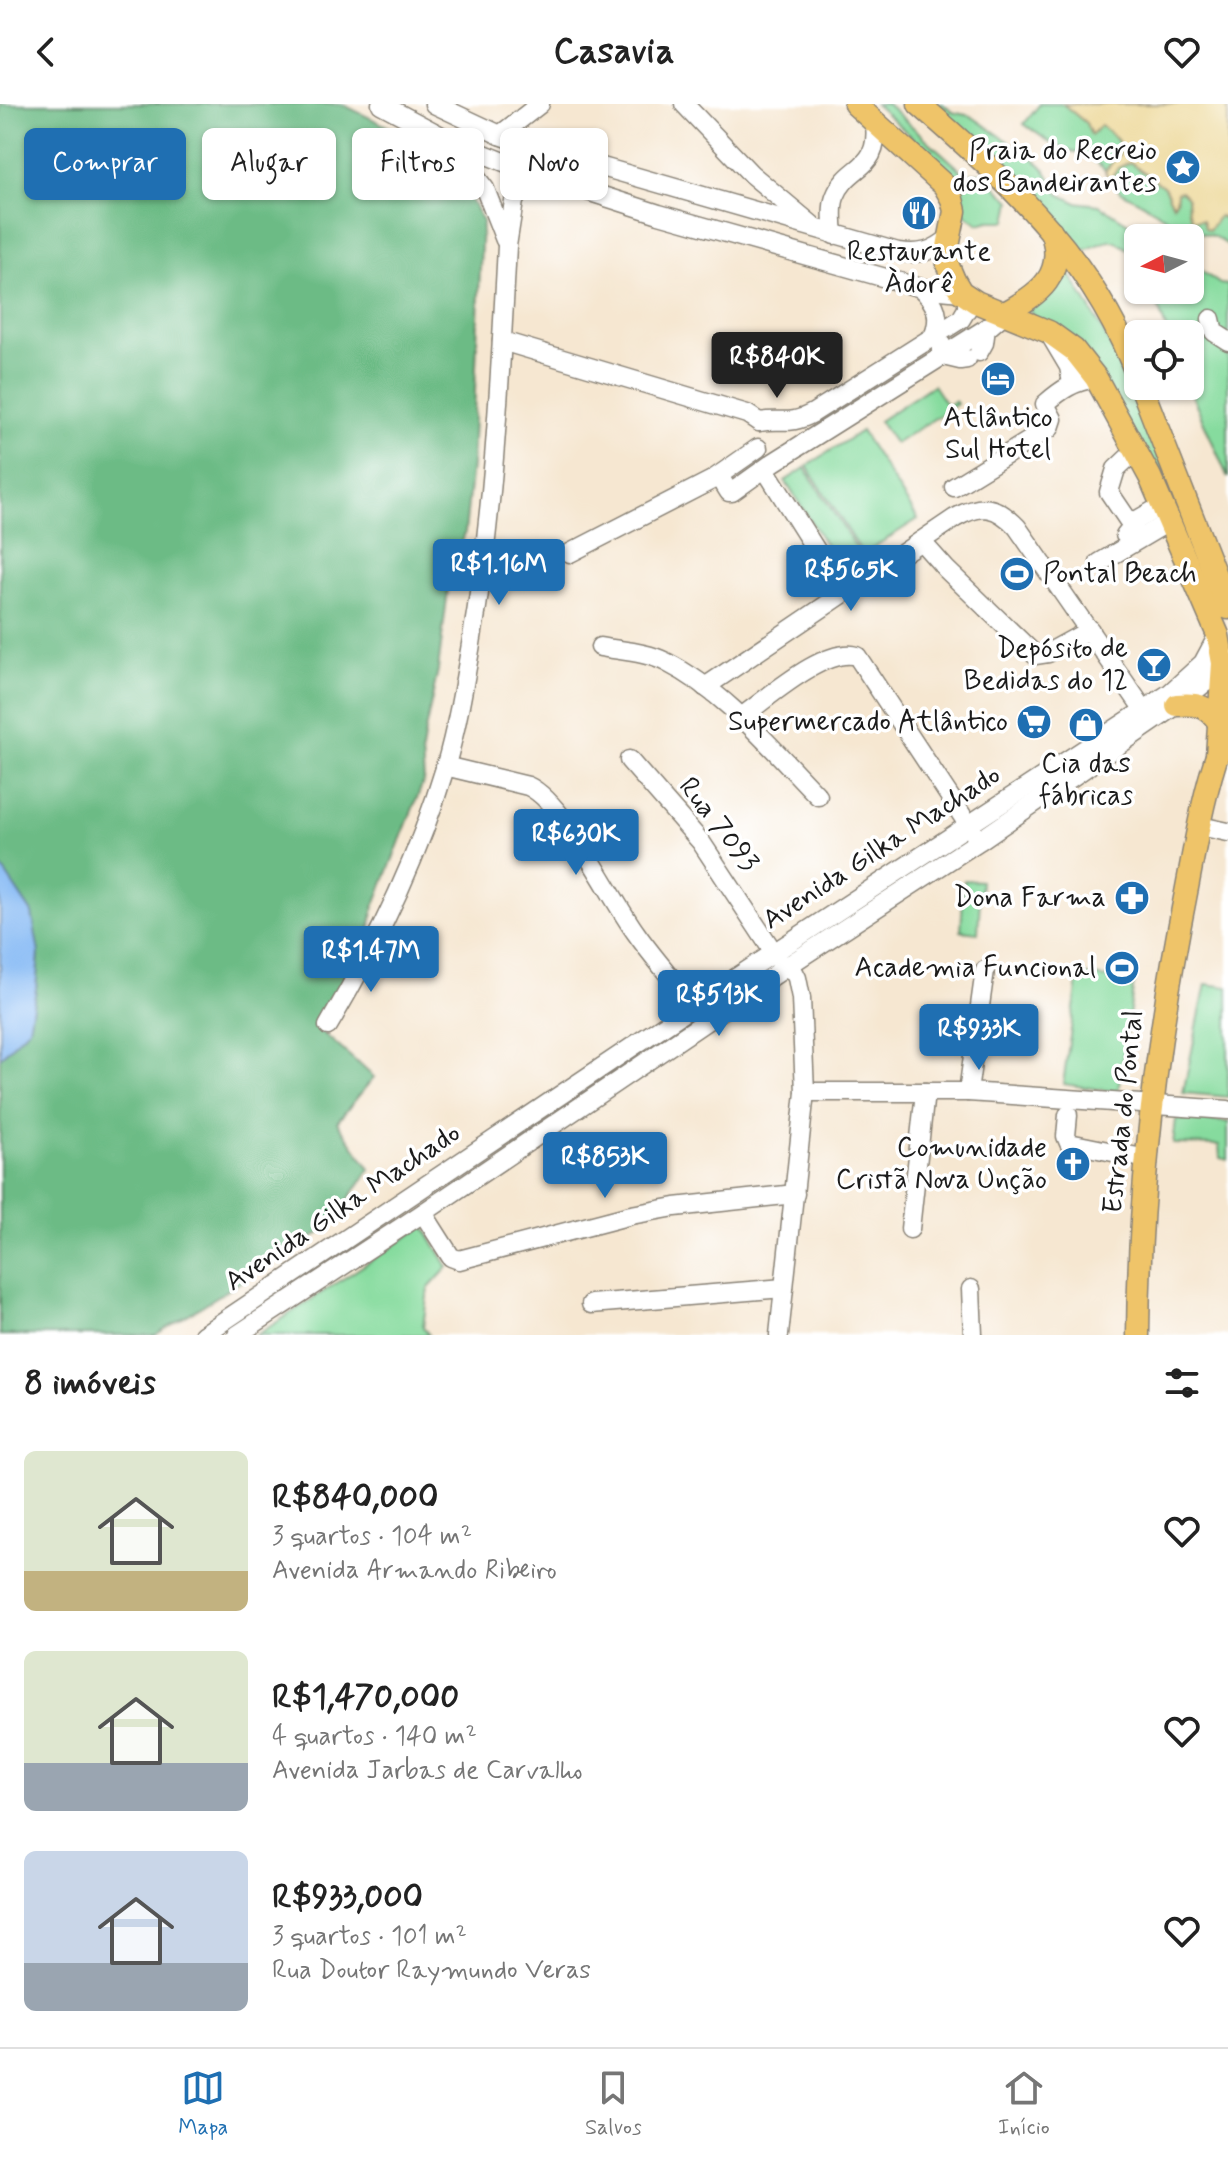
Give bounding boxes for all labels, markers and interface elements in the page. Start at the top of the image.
text: Casavia [553,29,675,76]
icon: back [24,30,68,74]
icon: heart [1160,30,1204,74]
chip: Comprar [24,128,186,200]
chip: Alugar [202,128,336,200]
chip: Filtros [352,128,484,200]
chip: Novo [500,128,608,200]
place label: Praia do Recreio dos Bandeirantes [953,133,1157,202]
place icon: Praia do Recreio dos Bandeirantes [1164,148,1202,186]
restaurant icon: Restaurante Àdorê [900,194,938,232]
north arrow [1124,224,1204,304]
map controls [1124,224,1204,400]
place label: Restaurante Àdorê [847,234,991,303]
button: locate [1124,320,1204,400]
pin: R$840K [712,332,842,400]
text: R$840K [730,341,824,375]
hotel icon: Atlântico Sul Hotel [979,360,1017,398]
place label: Atlântico Sul Hotel [943,400,1053,469]
pin: R$1.16M [425,539,573,607]
pin: R$565K [786,545,916,613]
text: R$1.16M [451,548,547,582]
text: R$565K [804,554,898,588]
sports icon: Pontal Beach [998,555,1036,593]
place label: Pontal Beach [1043,556,1197,593]
place label: Depósito de Bedidas do 12 [964,631,1128,700]
bar icon: Depósito de Bedidas do 12 [1135,646,1173,684]
supermarket icon: Supermercado Atlântico [1015,703,1053,741]
place label: Supermercado Atlântico [728,704,1008,741]
shop icon: Cia das fábricas [1067,706,1105,744]
place label: Cia das fábricas [1039,746,1133,815]
street label: Avenida Gilka Machado [756,757,1008,939]
street label: Rua 7093 [669,770,767,880]
pin: R$630K [511,809,641,877]
text: R$630K [532,818,620,852]
pharmacy icon: Dona Farma [1113,879,1151,917]
place label: Dona Farma [953,880,1106,917]
pin: R$1.47M [297,926,445,994]
text: R$1.47M [322,935,420,969]
sports icon: Academia Funcional [1103,949,1141,987]
place label: Academia Funcional [855,950,1096,987]
pin: R$513K [654,970,784,1038]
text: R$513K [676,979,762,1013]
pin: R$933K [914,1004,1044,1072]
street label: Estrada do Pontal [1095,1008,1153,1216]
text: R$933K [937,1013,1021,1047]
street label: Avenida Gilka Machado [218,1115,468,1301]
place label: Comunidade Cristã Nova Unção [836,1130,1047,1199]
pin: R$853K [540,1132,670,1200]
text: R$853K [561,1141,649,1175]
church icon: Comunidade Cristã Nova Unção [1054,1145,1092,1183]
text: 8 imóveis [24,1361,156,1406]
icon: filters [1160,1361,1204,1405]
text: R$840,000 [272,1475,438,1520]
icon: home [88,1483,184,1579]
icon: heart [1160,1509,1204,1553]
text: 3 quartos · 104 m² [272,1520,472,1554]
text: Avenida Armando Ribeiro [272,1554,557,1588]
text: R$1,470,000 [272,1675,459,1720]
icon: home [88,1683,184,1779]
icon: heart [1160,1709,1204,1753]
text: 4 quartos · 140 m² [272,1720,477,1754]
text: Avenida Jarbas de Carvalho [272,1754,583,1788]
text: R$933,000 [272,1875,423,1920]
icon: home [88,1883,184,1979]
icon: heart [1160,1909,1204,1953]
text: 3 quartos · 101 m² [272,1920,467,1954]
text: Rua Doutor Raymundo Veras [272,1954,591,1988]
tab: Mapa [178,2066,228,2142]
tab: Salvos [585,2066,642,2142]
tab: Início [998,2066,1050,2142]

